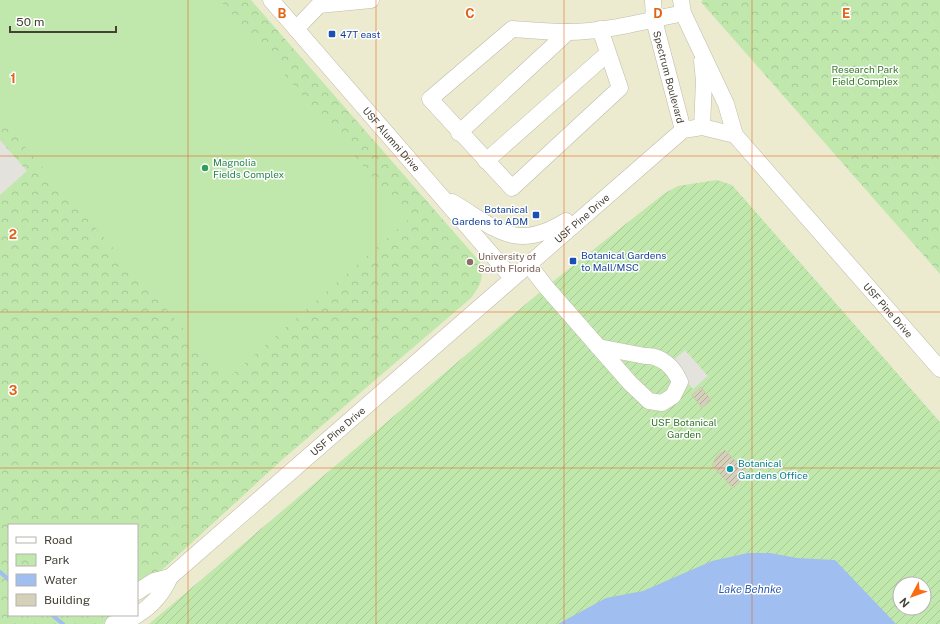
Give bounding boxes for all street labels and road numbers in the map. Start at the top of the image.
street label: Spectrum Boulevard [651,29,687,125]
street label: USF Alumni Drive [360,104,423,174]
street label: USF Pine Drive [552,191,612,245]
street label: USF Pine Drive [861,280,916,340]
street label: USF Pine Drive [308,404,368,458]

